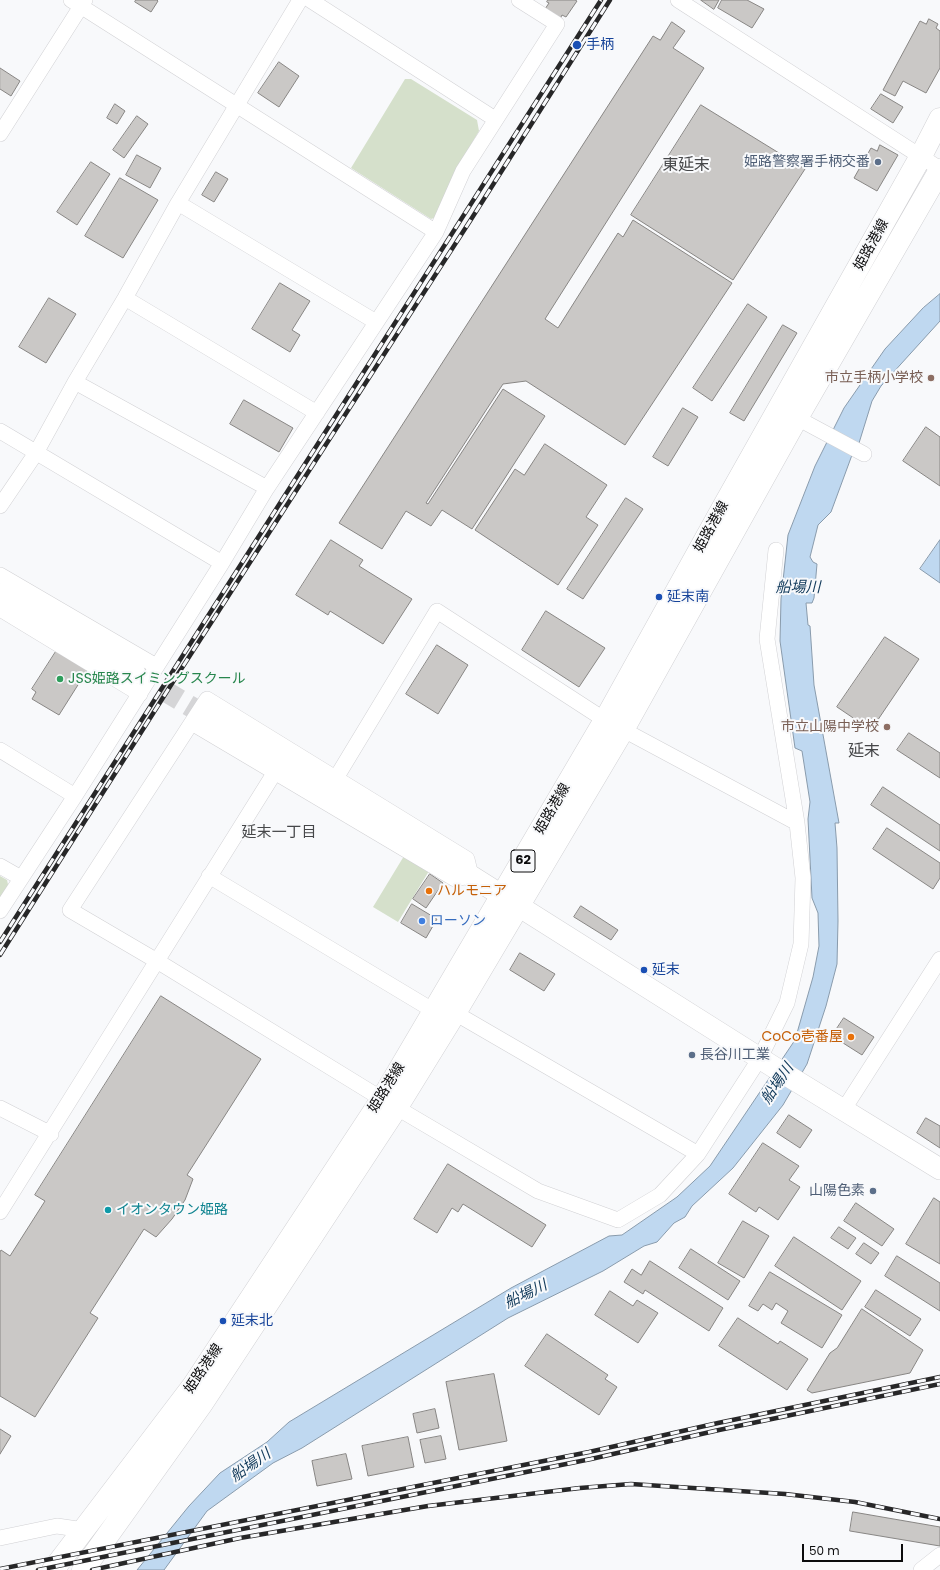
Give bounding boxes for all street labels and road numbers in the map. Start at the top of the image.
street label: 姫路港線 [851,216,893,274]
street label: 姫路港線 [691,498,733,556]
street label: 姫路港線 [532,781,574,837]
road number: 62 [511,850,535,872]
street label: 姫路港線 [365,1060,409,1116]
street label: 姫路港線 [181,1341,227,1397]

